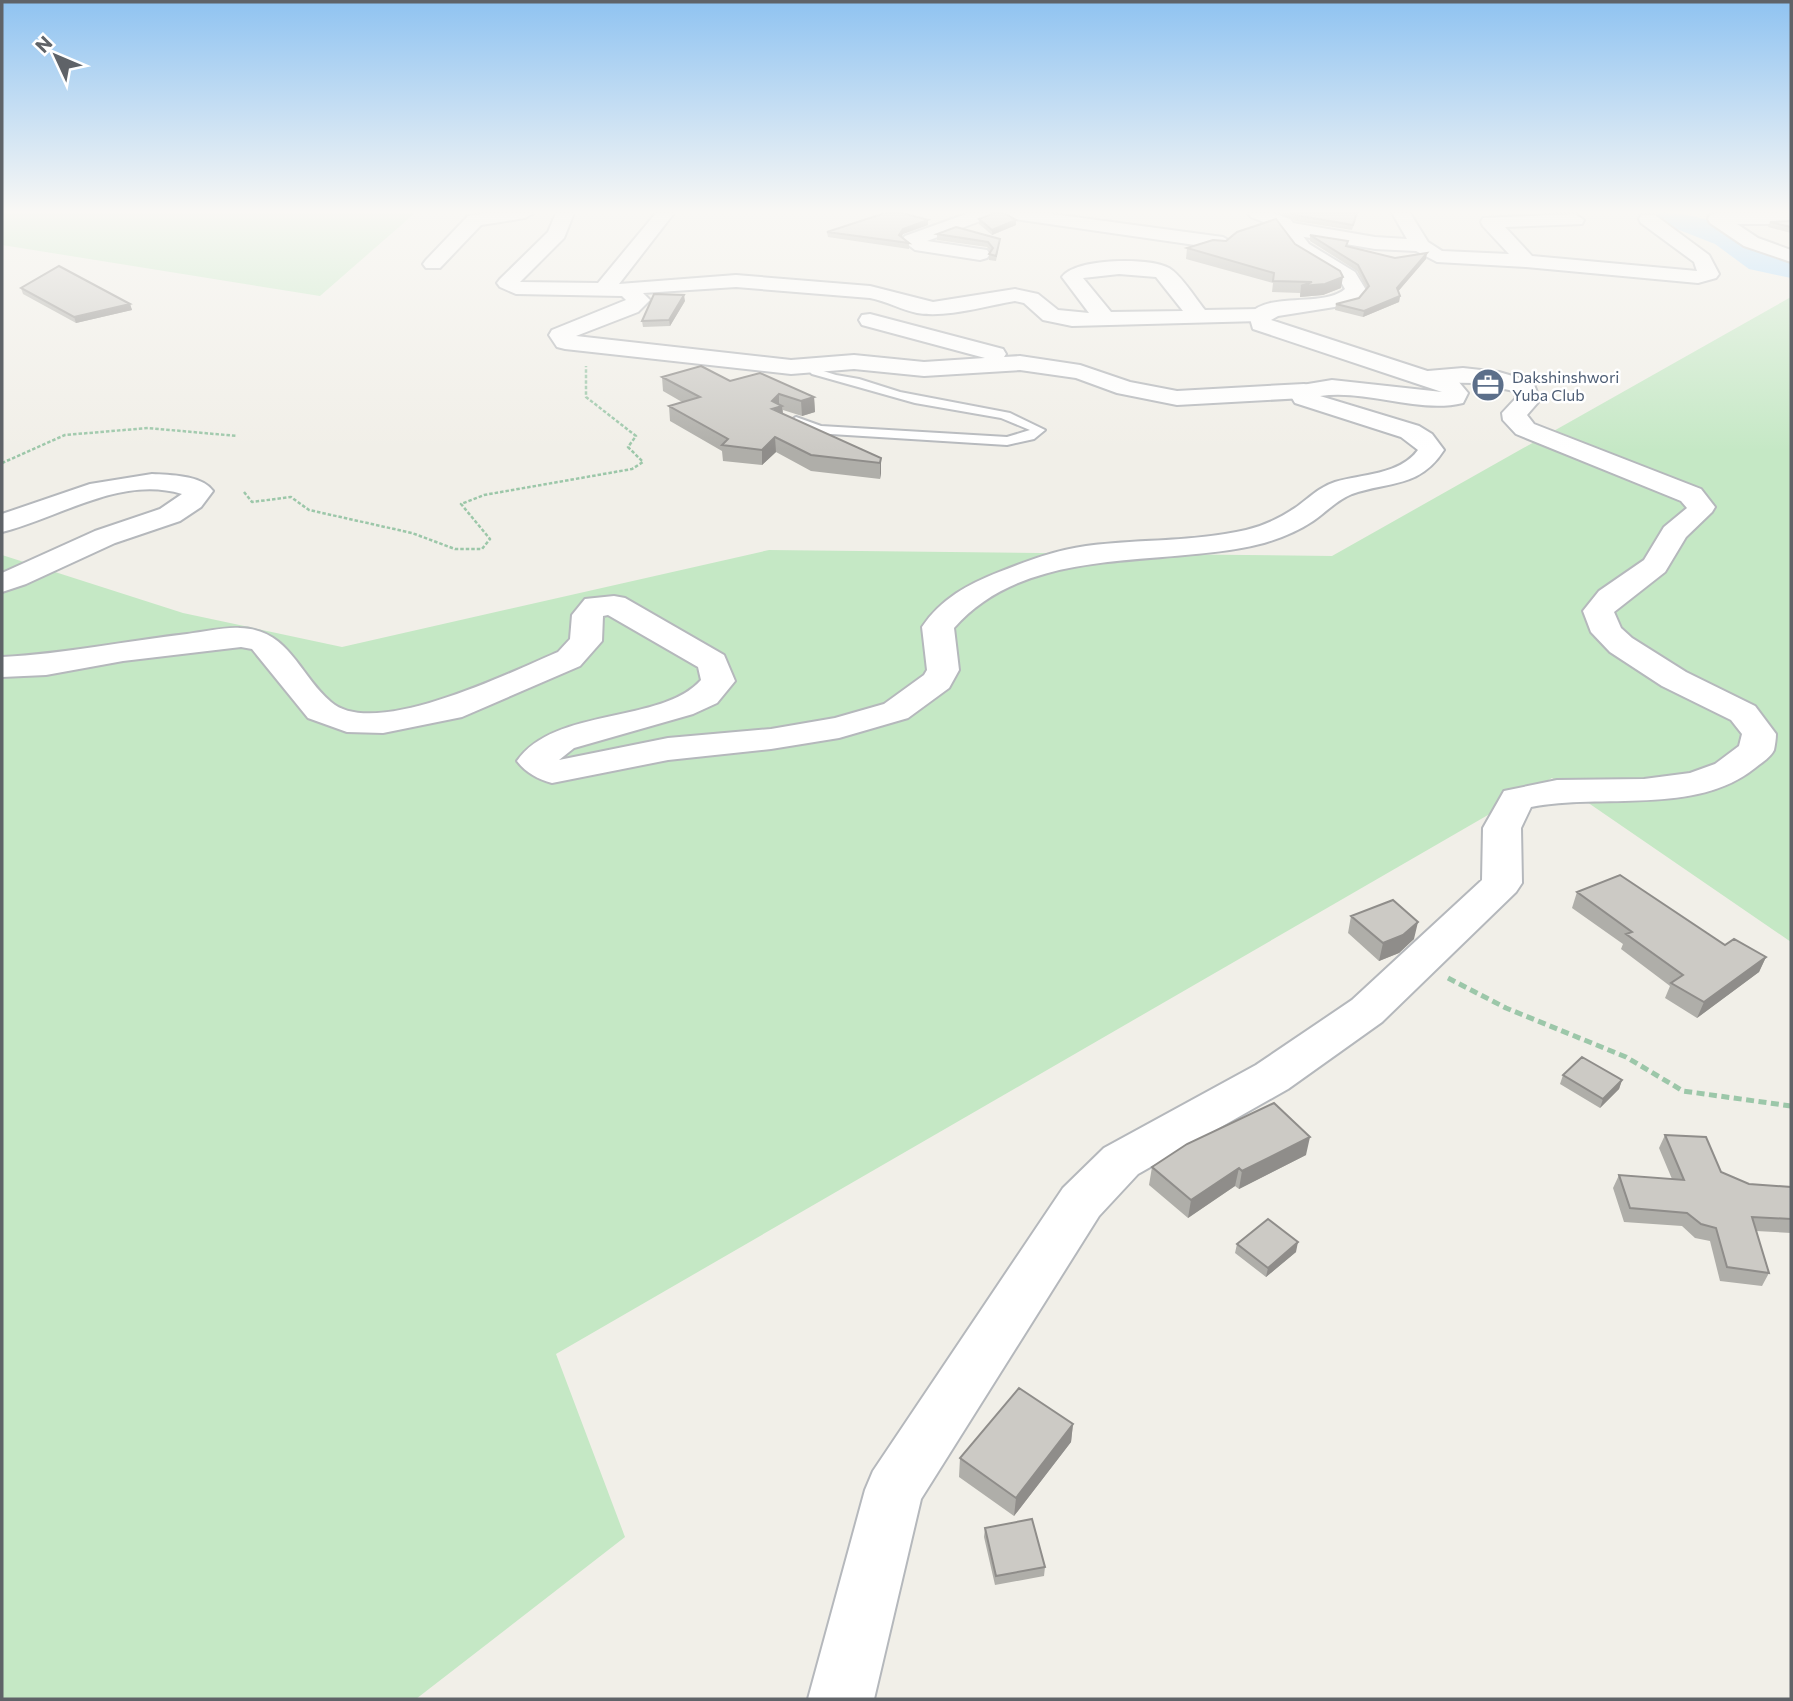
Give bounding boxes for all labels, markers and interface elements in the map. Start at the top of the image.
north arrow [21,21,91,91]
text: N [30,31,57,57]
office icon: Dakshinshwori Yuba Club [1469,366,1507,404]
place label: Dakshinshwori Yuba Club [1512,367,1619,404]

